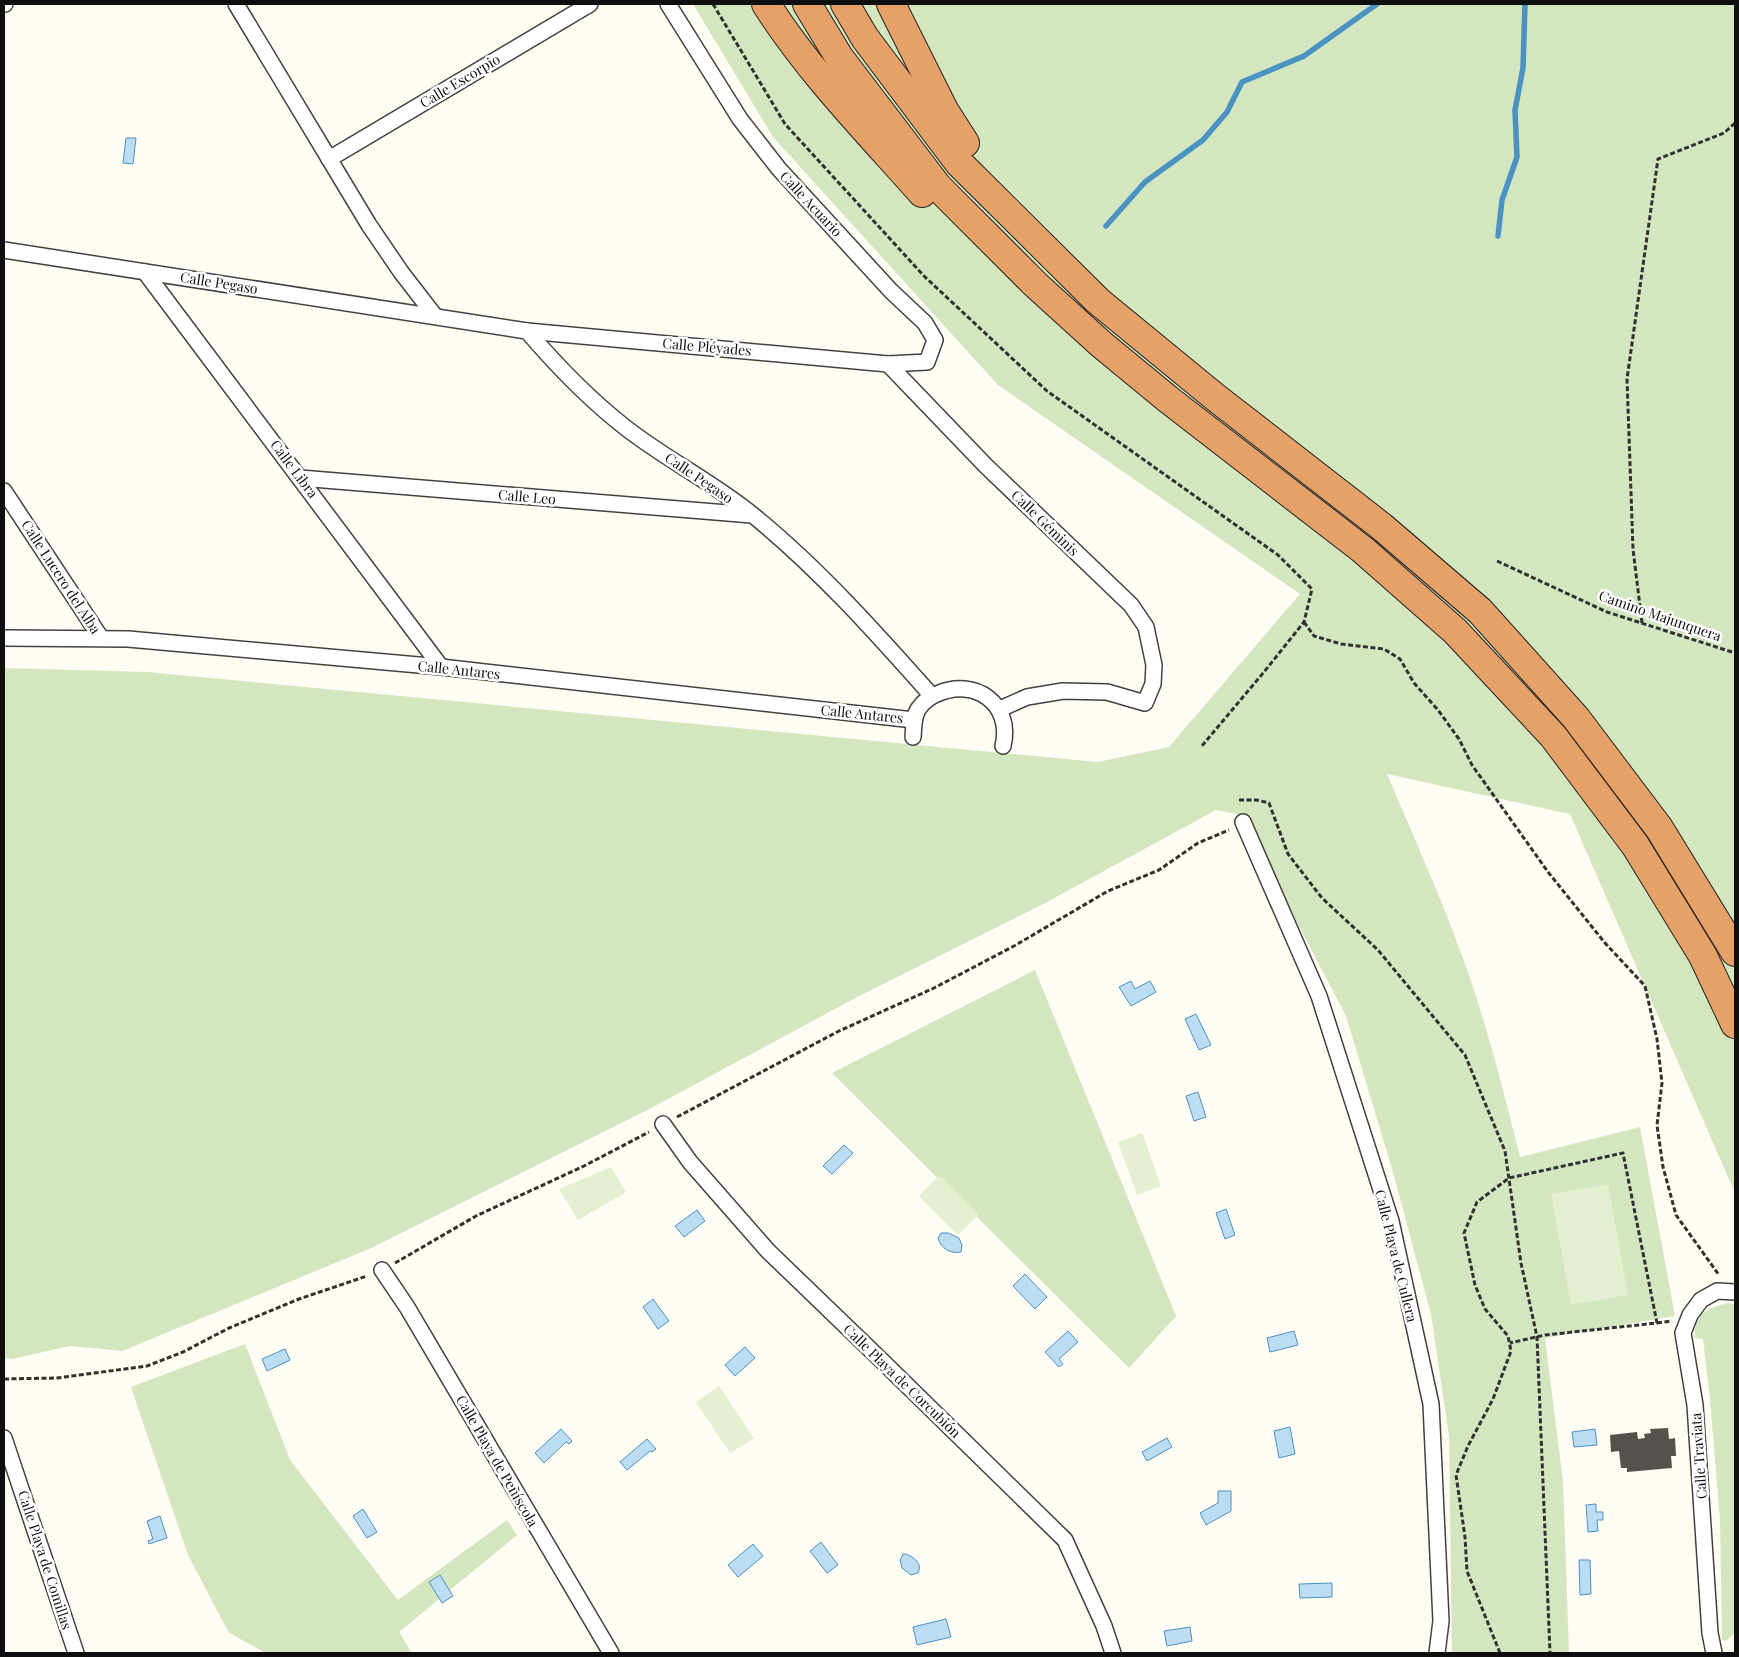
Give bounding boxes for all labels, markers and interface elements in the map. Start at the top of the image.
street label: Calle Escorpio [416,49,504,112]
street label: Calle Acuario [776,167,847,241]
street label: Calle Pegaso [179,267,260,298]
street label: Calle Pléyades [662,333,752,360]
street label: Calle Libra [266,436,323,502]
street label: Calle Pegaso [661,448,737,508]
street label: Calle Leo [497,485,557,509]
street label: Calle Géminis [1007,486,1083,560]
street label: Calle Lucero del Alba [17,516,105,637]
street label: Camino Majunquera [1596,586,1724,645]
street label: Calle Antares [417,656,501,683]
street label: Calle Antares [820,700,904,727]
street label: Calle Playa de Cullera [1371,1188,1422,1324]
street label: Calle Playa de Corcubión [840,1320,966,1442]
street label: Calle Playa de Peñíscola [452,1391,543,1530]
street label: Calle Traviata [1686,1412,1711,1500]
street label: Calle Playa de Comillas [14,1488,77,1632]

